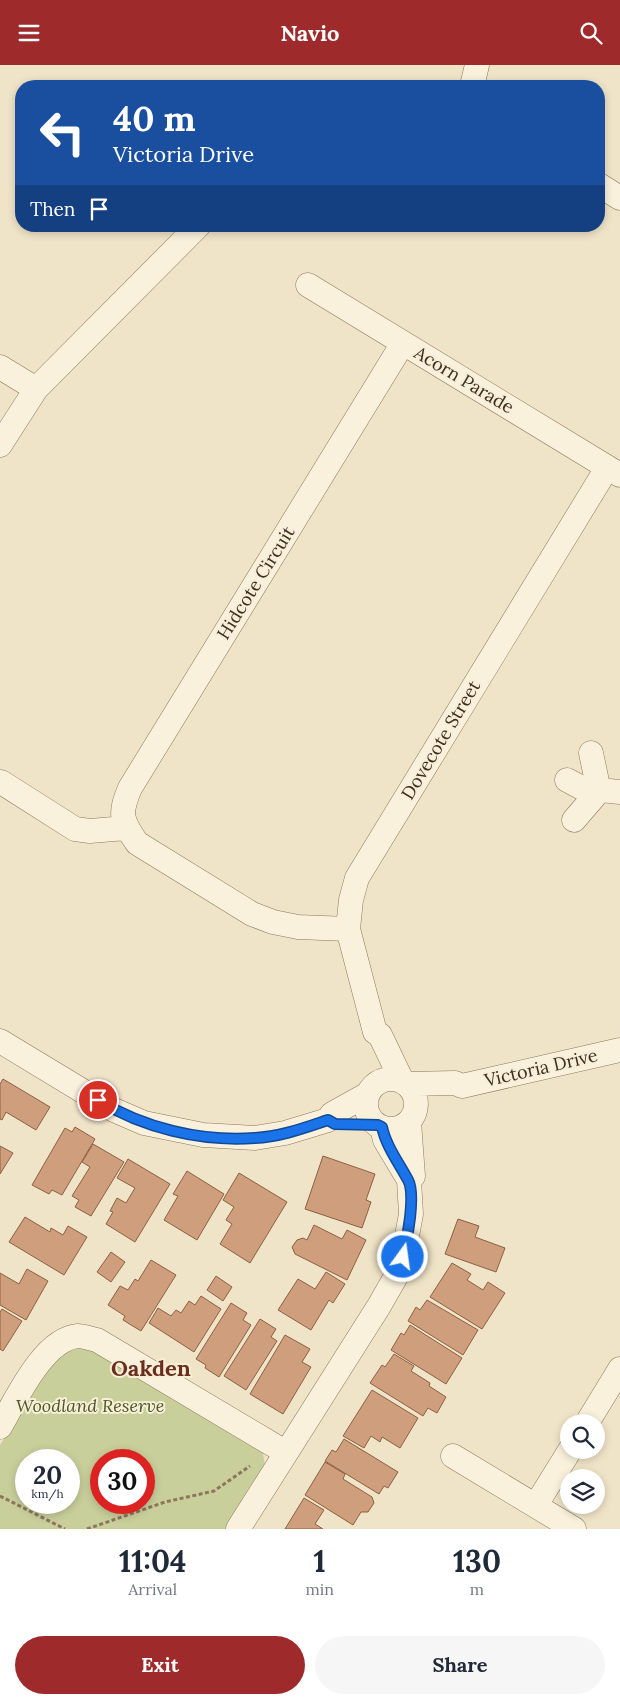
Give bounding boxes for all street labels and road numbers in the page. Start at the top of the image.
street label: Acorn Parade [409,340,519,418]
street label: Hidcote Circuit [212,522,300,644]
street label: Dovecote Street [396,676,485,804]
street label: Victoria Drive [481,1043,600,1092]

